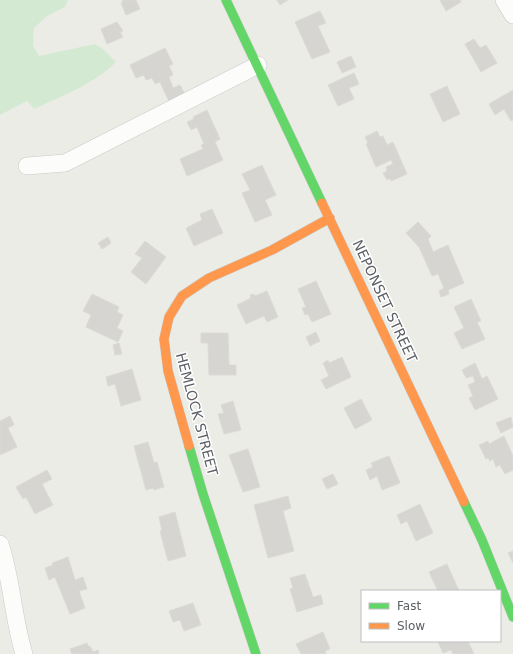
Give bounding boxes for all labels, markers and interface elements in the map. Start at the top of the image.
street label: NEPONSET STREET [350,237,421,365]
street label: HEMLOCK STREET [173,351,221,478]
legend [361,590,501,642]
text: Fast [397,599,421,613]
text: Slow [397,619,425,633]

